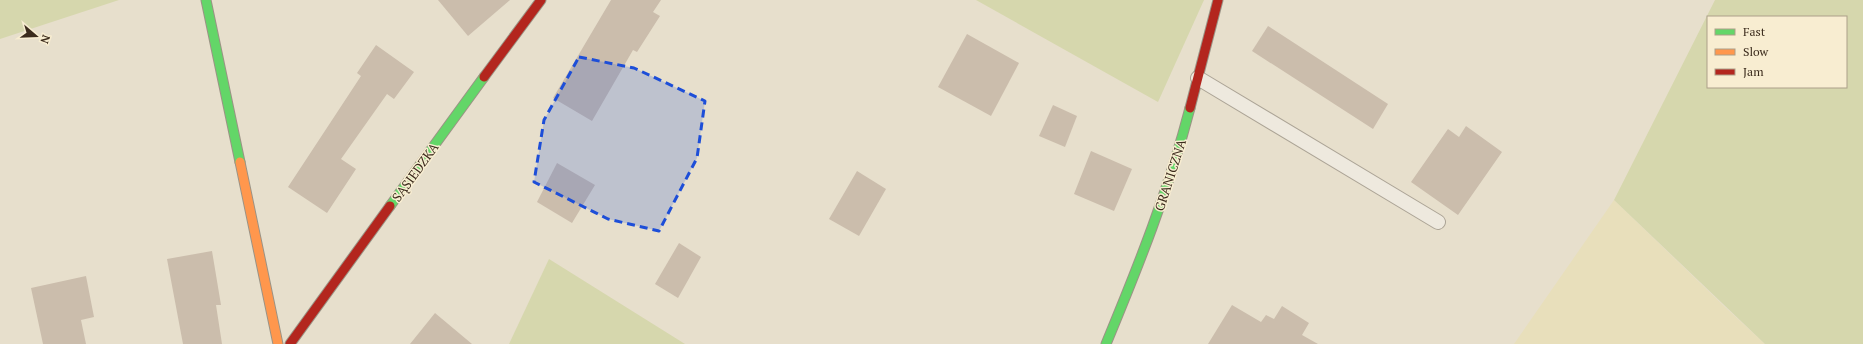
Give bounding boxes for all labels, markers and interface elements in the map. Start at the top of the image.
north arrow [16,16,56,56]
legend [1707,16,1847,88]
text: Fast [1743,24,1766,39]
text: N [37,33,53,46]
text: Slow [1743,44,1769,59]
text: Jam [1743,64,1764,79]
street label: GRANICZNA [1150,137,1190,213]
street label: SĄSIEDZKA [388,139,443,205]

